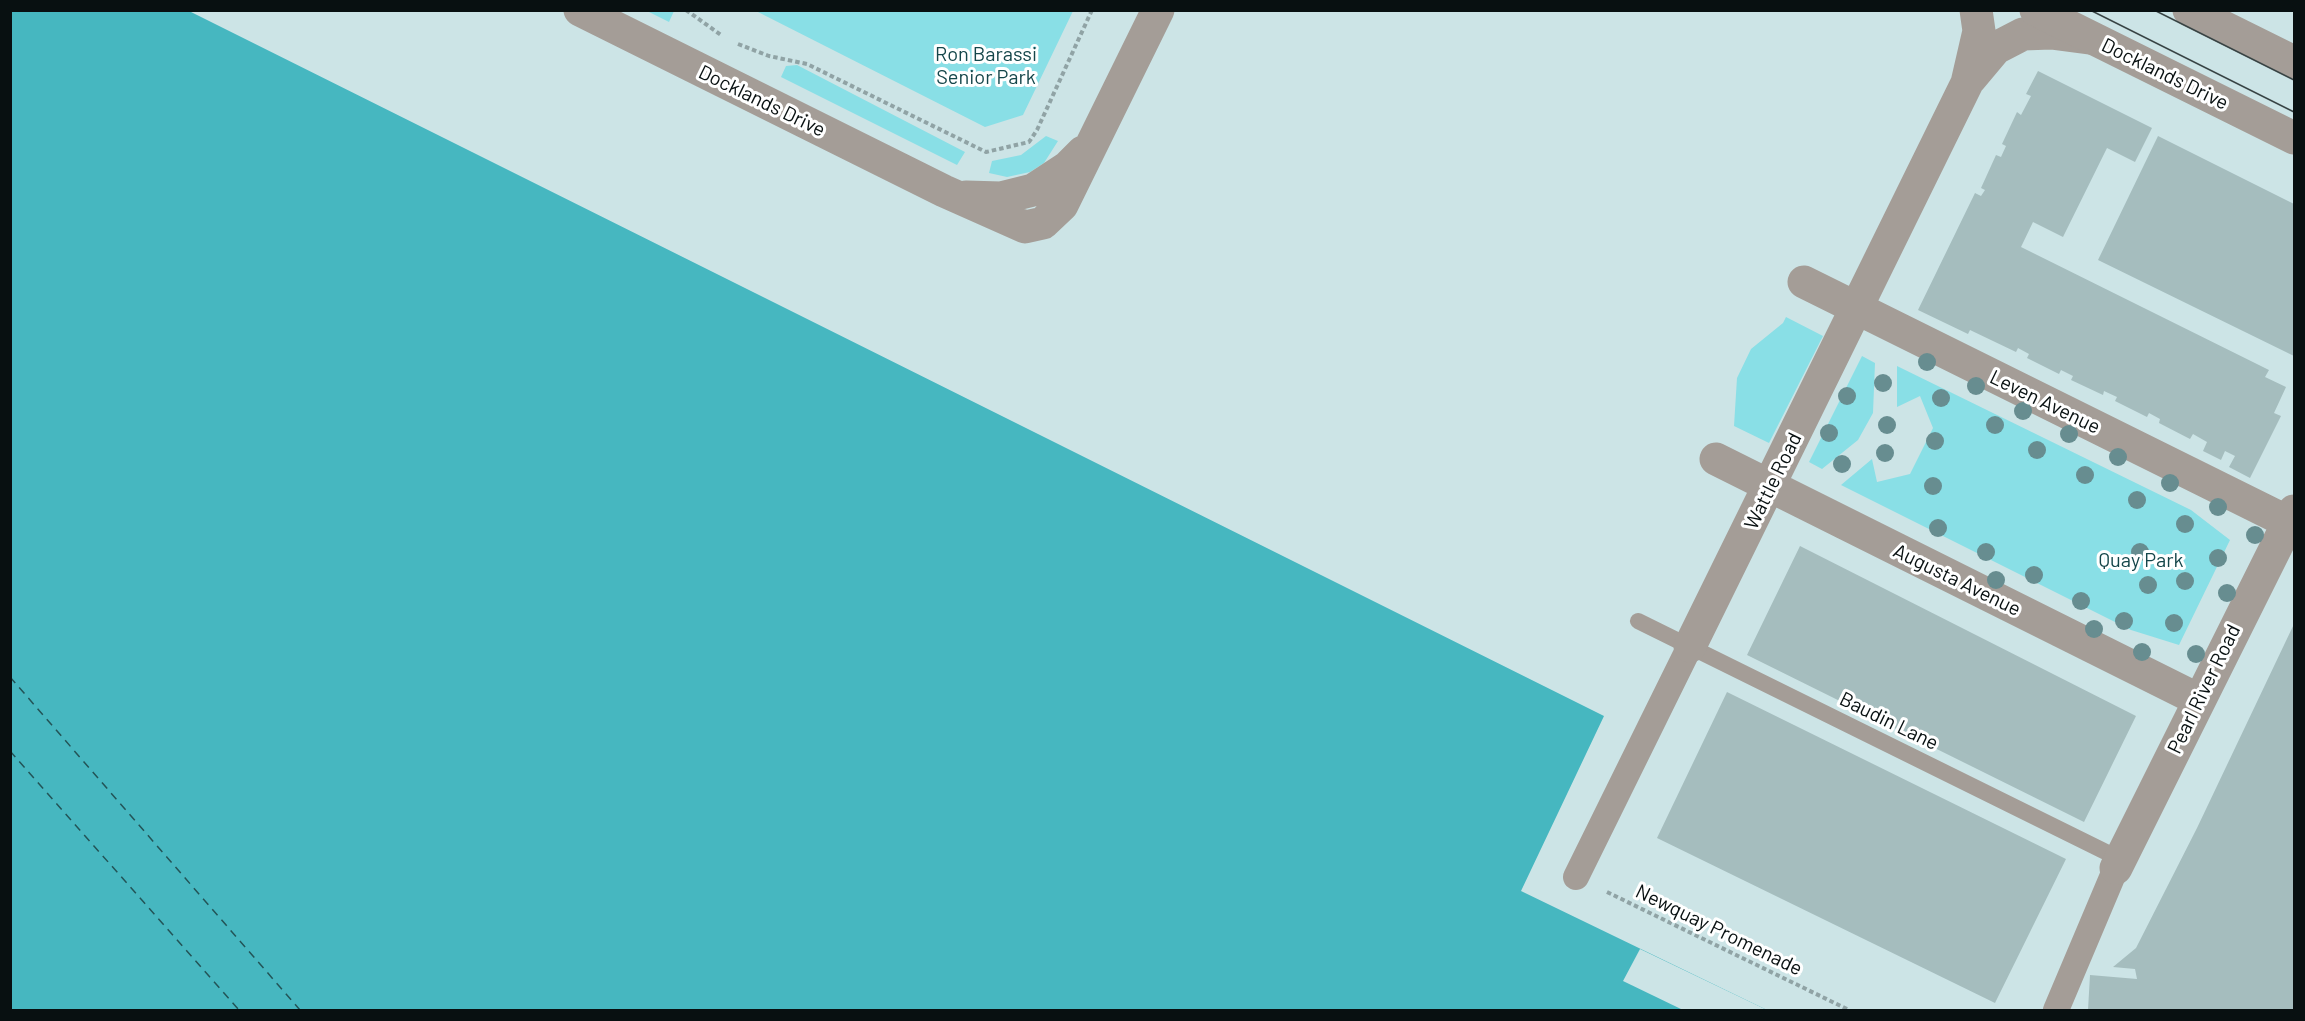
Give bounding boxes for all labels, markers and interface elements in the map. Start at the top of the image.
street label: Docklands Drive [2098,33,2232,115]
park label: Ron Barassi Senior Park [935,42,1037,89]
street label: Docklands Drive [695,60,829,142]
street label: Leven Avenue [1986,365,2104,439]
street label: Wattle Road [1739,429,1807,533]
street label: Augusta Avenue [1889,539,2025,621]
park label: Quay Park [2099,548,2183,572]
street label: Pearl River Road [2162,620,2246,758]
street label: Baudin Lane [1836,687,1942,755]
street label: Newquay Promenade [1632,879,1806,981]

